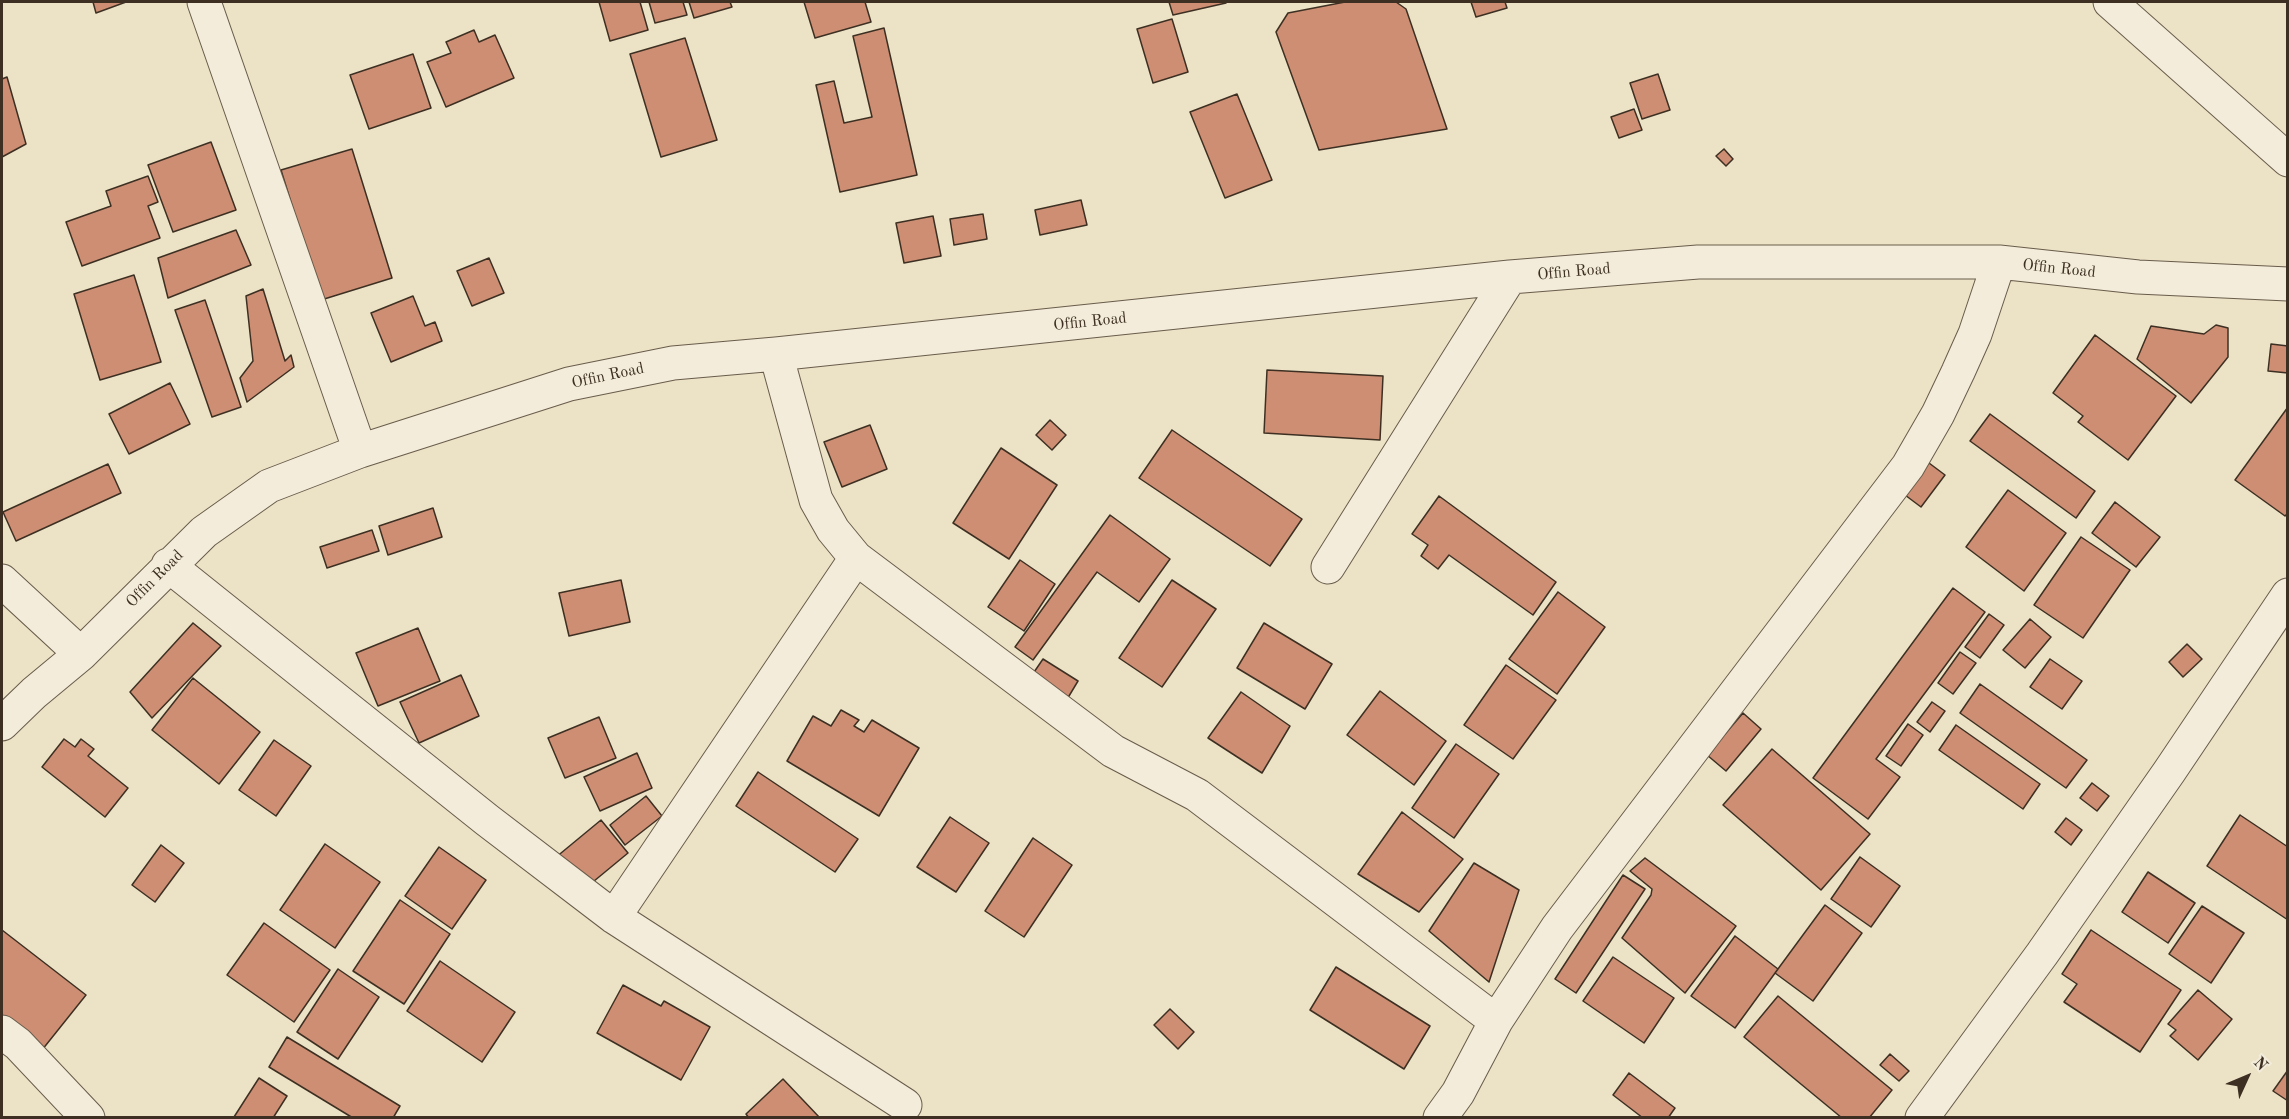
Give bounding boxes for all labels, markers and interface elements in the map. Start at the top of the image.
street label: Offin Road [2021,256,2097,282]
street label: Offin Road [1536,259,1612,285]
street label: Offin Road [1052,309,1128,335]
street label: Offin Road [570,359,646,393]
street label: Offin Road [122,546,188,612]
north arrow [2217,1047,2277,1107]
text: N [2250,1055,2270,1074]

